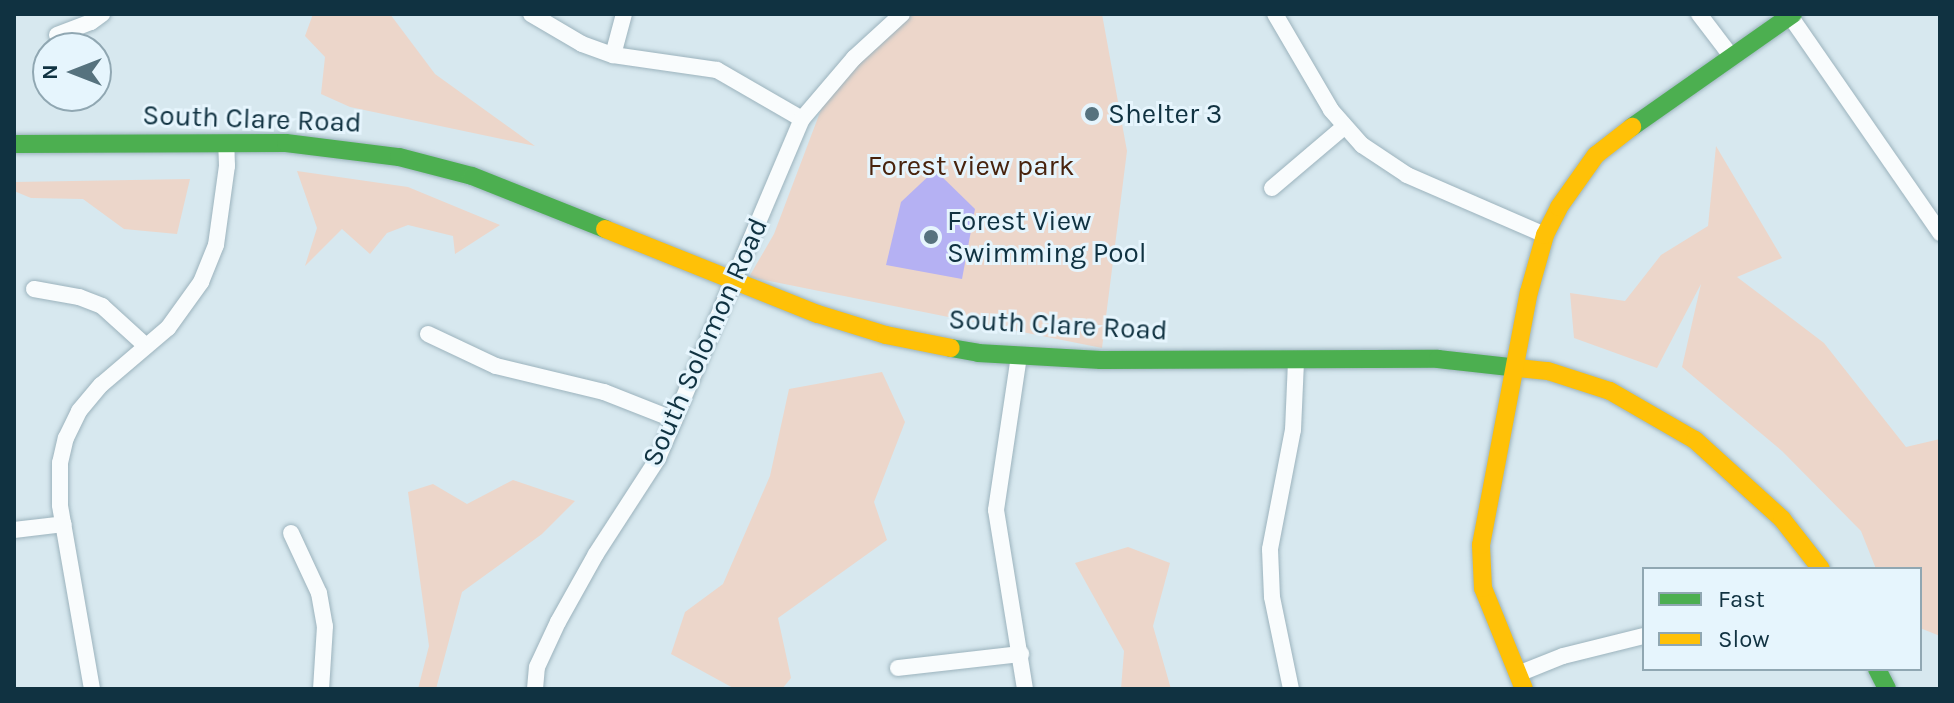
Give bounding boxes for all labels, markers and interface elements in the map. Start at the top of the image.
north arrow [32,32,112,112]
text: N [37,64,63,80]
place label: Shelter 3 [1108,97,1222,131]
street label: South Clare Road [142,98,362,140]
marker: Shelter 3 [1083,105,1101,123]
park label: Forest view park [868,149,1074,183]
place label: Forest View Swimming Pool [947,204,1147,270]
street label: South Solomon Road [635,213,775,471]
marker: Forest View Swimming Pool [922,228,940,246]
street label: South Clare Road [948,302,1168,348]
legend [1642,567,1922,671]
text: Fast [1718,585,1765,613]
text: Slow [1718,625,1770,653]

